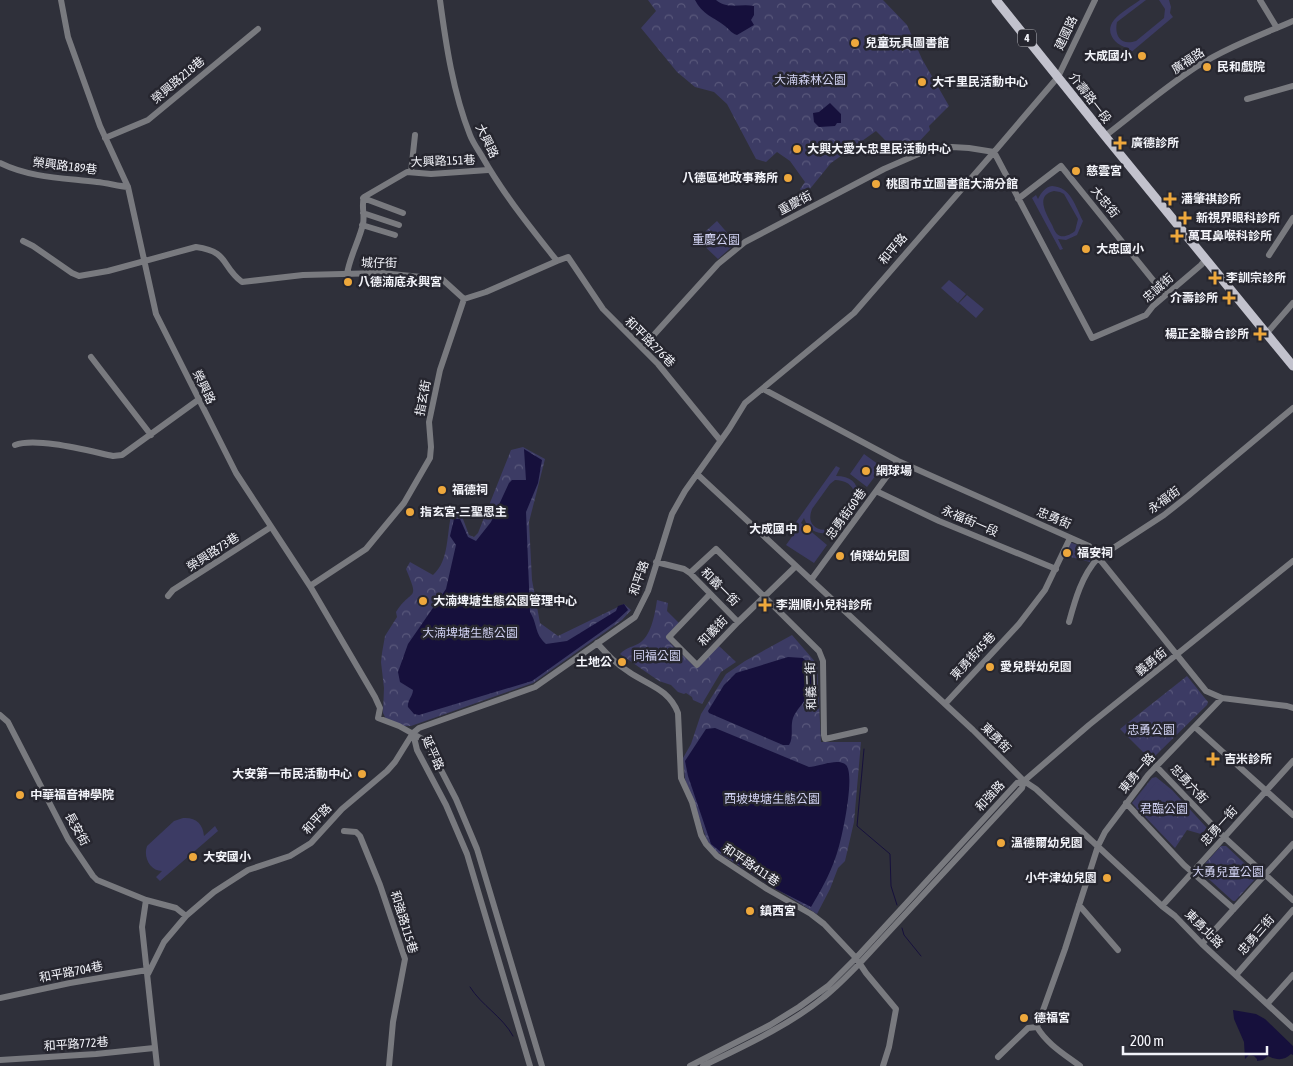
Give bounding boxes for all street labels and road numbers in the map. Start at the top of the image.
street label: 建國路 [1052,14,1080,52]
road number: 4 [1018,29,1036,46]
street label: 廣福路 [1169,45,1207,77]
street label: 榮興路218巷 [149,54,207,106]
street label: 介壽路一段 [1066,70,1114,126]
street label: 大興路 [473,122,501,160]
street label: 大興路151巷 [410,153,476,169]
street label: 榮興路189巷 [32,155,98,177]
street label: 大忠街 [1088,184,1122,220]
street label: 重慶街 [776,188,814,218]
street label: 和平路 [876,231,910,267]
street label: 城仔街 [361,256,397,270]
street label: 忠誠街 [1140,271,1176,305]
street label: 和平路276巷 [622,314,678,370]
street label: 榮興路 [190,368,218,406]
street label: 指玄街 [413,379,433,417]
street label: 永福街 [1145,484,1183,516]
street label: 忠勇街60巷 [823,486,869,542]
street label: 永福街一段 [940,503,1000,539]
street label: 忠勇街 [1035,505,1073,531]
street label: 榮興路73巷 [184,530,242,574]
street label: 和平路 [627,559,651,597]
street label: 和義一街 [698,565,742,609]
street label: 和義街 [695,613,731,649]
street label: 東勇街45巷 [948,630,998,682]
street label: 義勇街 [1133,645,1169,679]
street label: 和義二街 [803,662,819,710]
street label: 東勇街 [978,720,1014,756]
street label: 延平路 [419,734,447,772]
street label: 東勇一路 [1116,750,1158,796]
street label: 忠勇六街 [1168,762,1210,806]
street label: 和強路 [973,778,1007,814]
street label: 和平路 [300,801,334,837]
street label: 忠勇一街 [1198,803,1240,849]
street label: 長安街 [62,810,92,848]
street label: 和平路411巷 [720,841,782,889]
street label: 和強路115巷 [388,889,420,955]
street label: 東勇北路 [1182,907,1226,951]
street label: 忠勇三街 [1235,912,1277,958]
street label: 和平路704巷 [38,959,104,985]
street label: 和平路772巷 [43,1035,109,1053]

